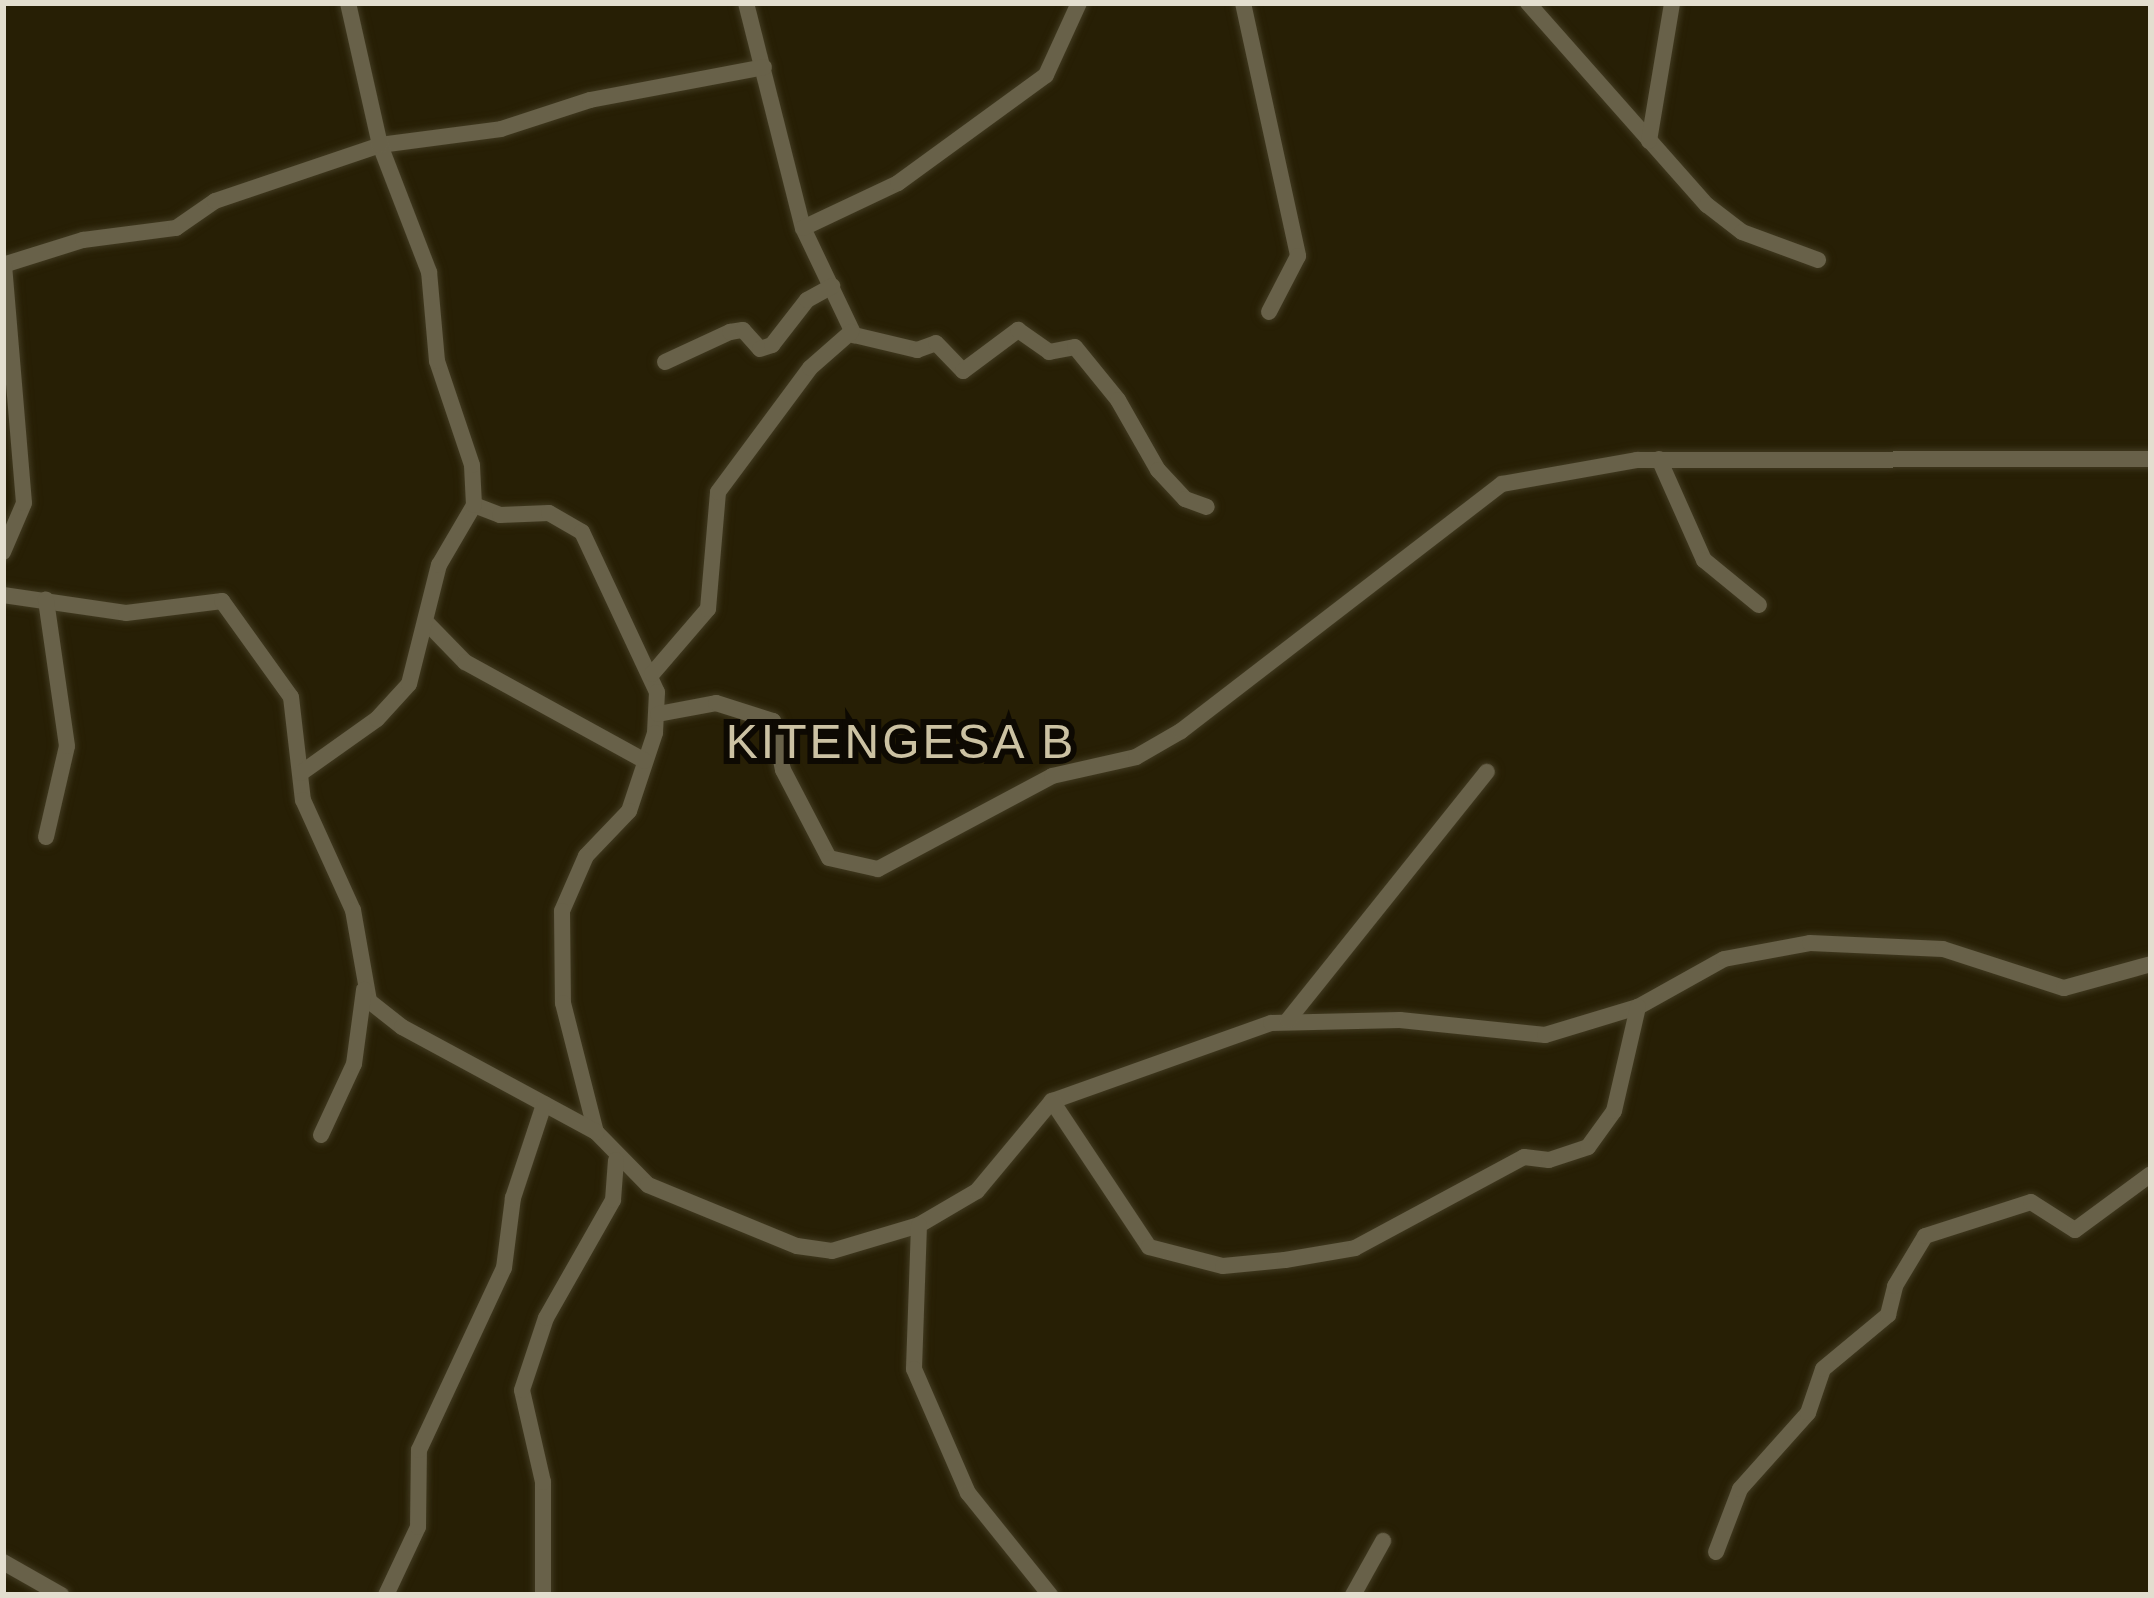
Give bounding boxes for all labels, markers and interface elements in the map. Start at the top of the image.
district label: KITENGESA B [724,713,1078,771]

